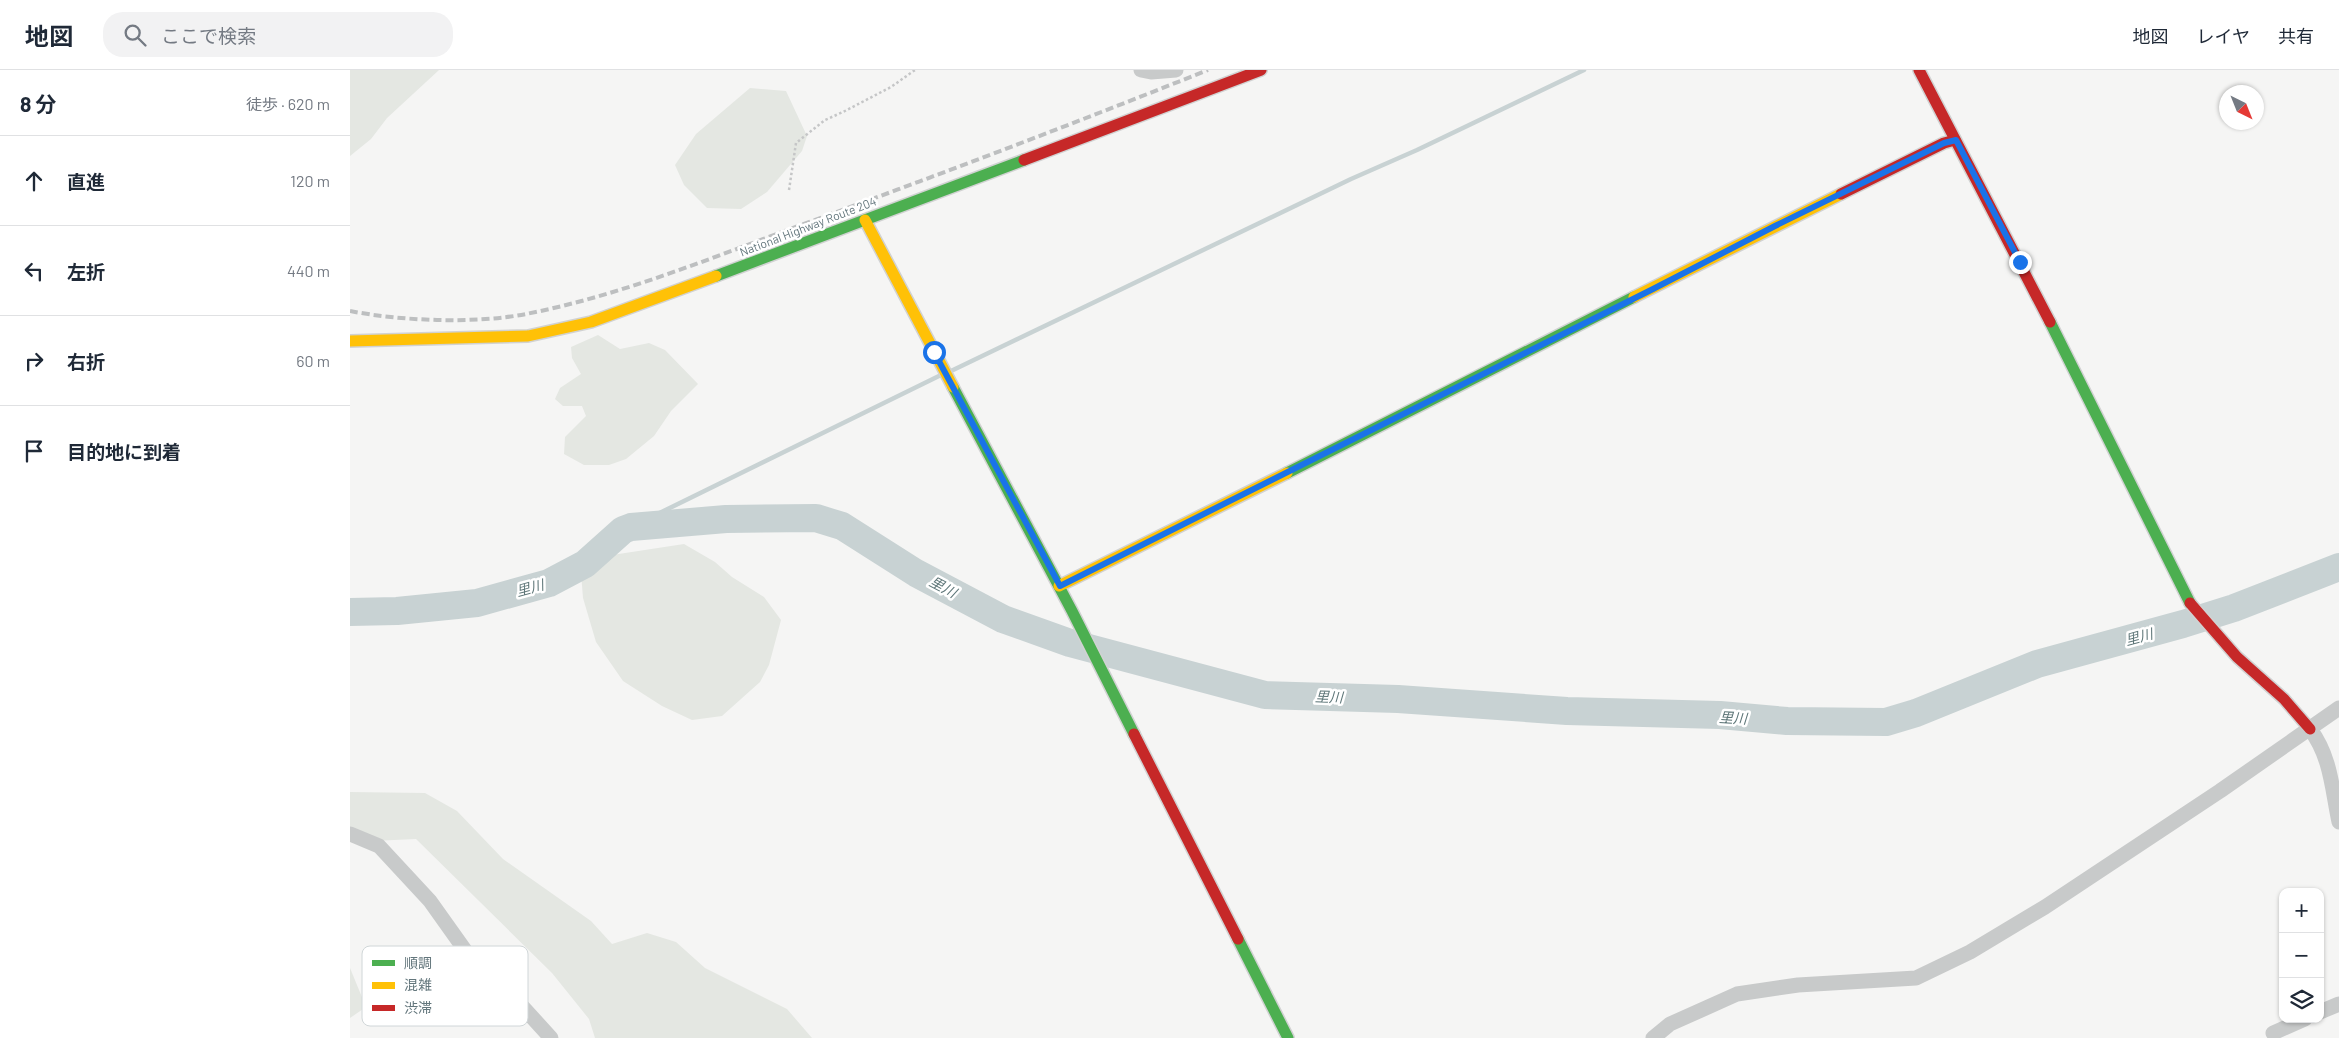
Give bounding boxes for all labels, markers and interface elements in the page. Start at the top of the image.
search box [103,12,453,57]
text: 地図 [25,21,73,50]
icon: search [121,21,149,49]
text: ここで検索 [161,24,256,47]
text: 地図 [2133,25,2169,47]
text: レイヤ [2197,25,2250,47]
text: 共有 [2278,25,2314,47]
north arrow [2219,85,2264,130]
text: 8 分 [20,91,57,116]
text: 徒歩 · 620 m [246,94,330,113]
icon: ahead [20,167,48,195]
text: 直進 [67,170,105,193]
text: 120 m [290,171,330,190]
street label: National Highway Route 204 [737,194,878,259]
route end [2009,251,2032,274]
icon: left [20,257,48,285]
text: 左折 [67,260,105,283]
text: 440 m [287,261,330,280]
route start [923,341,946,364]
icon: right [20,347,48,375]
text: 右折 [67,350,105,373]
text: 60 m [296,351,330,370]
icon: arrive [20,437,48,465]
text: 目的地に到着 [67,440,181,463]
water label: 里川 [927,572,961,602]
water label: 里川 [514,575,548,599]
water label: 里川 [2123,624,2157,648]
water label: 里川 [1315,688,1345,706]
water label: 里川 [1719,708,1749,727]
map controls [2279,888,2324,1023]
button: + [2279,888,2324,933]
button: − [2279,933,2324,978]
legend [362,946,528,1026]
text: 順調 [404,954,432,971]
text: 混雑 [404,976,432,993]
button: layers [2279,978,2324,1023]
text: 渋滞 [404,999,432,1016]

